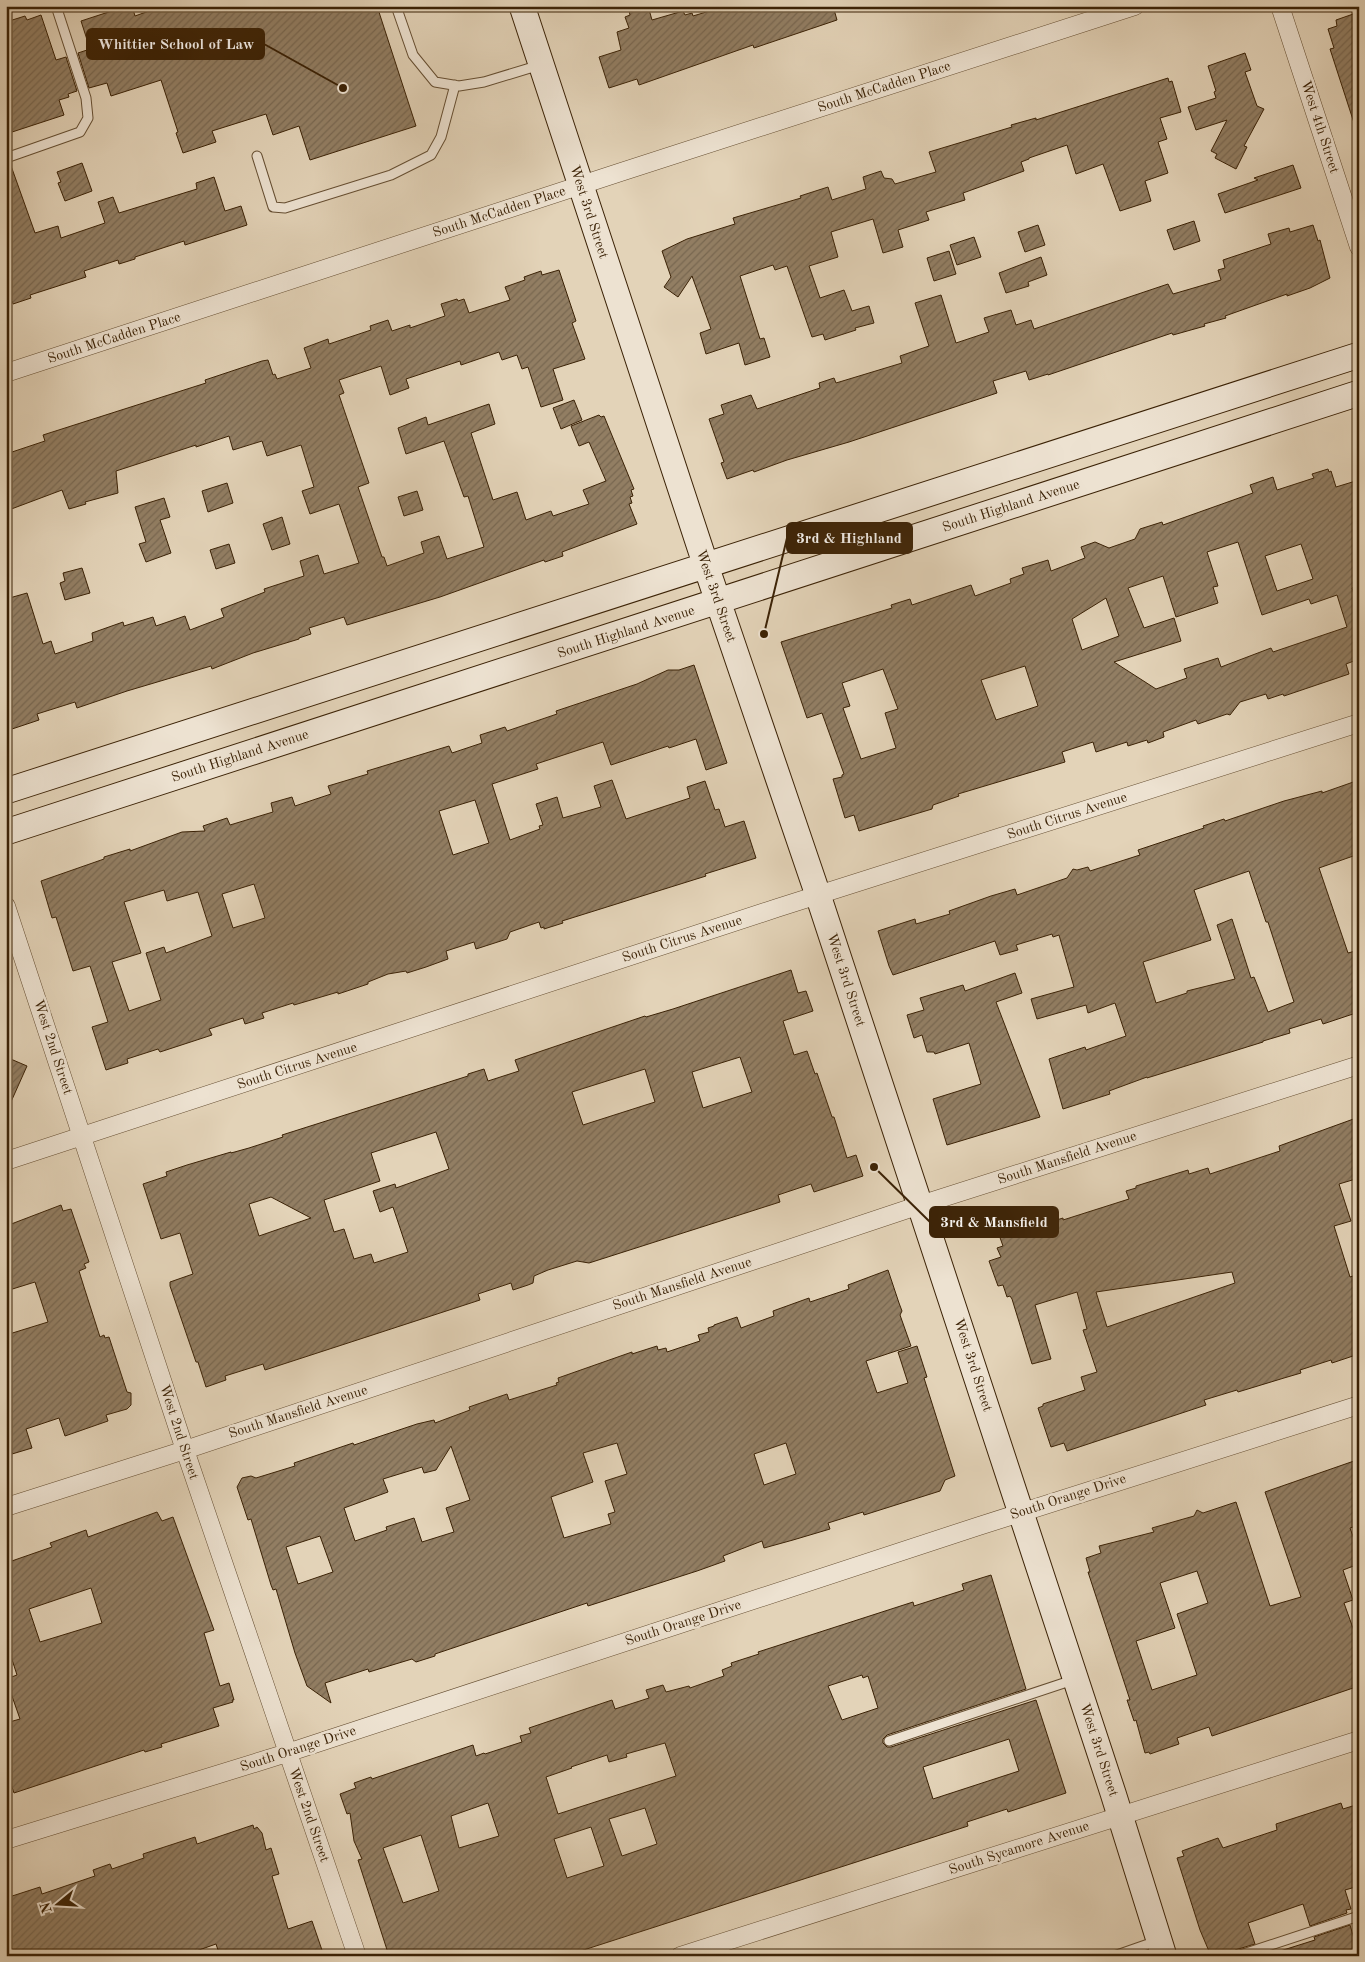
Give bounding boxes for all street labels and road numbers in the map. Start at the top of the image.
street label: South McCadden Place [816,59,952,115]
street label: West 4th Street [1298,79,1342,175]
street label: West 3rd Street [567,164,611,260]
street label: South McCadden Place [431,184,567,240]
street label: South McCadden Place [46,310,182,366]
street label: South Highland Avenue [941,477,1081,535]
street label: West 3rd Street [694,548,738,644]
street label: South Highland Avenue [556,603,696,661]
street label: South Highland Avenue [170,727,310,785]
street label: South Citrus Avenue [1005,790,1129,842]
street label: South Citrus Avenue [620,913,744,965]
street label: West 3rd Street [824,932,868,1028]
street label: West 2nd Street [31,998,75,1096]
street label: South Citrus Avenue [235,1040,359,1092]
street label: South Mansfield Avenue [996,1129,1138,1187]
street label: South Mansfield Avenue [611,1255,753,1313]
street label: West 3rd Street [951,1317,995,1413]
street label: West 2nd Street [157,1383,201,1481]
street label: South Mansfield Avenue [227,1383,369,1441]
street label: South Orange Drive [1008,1472,1128,1522]
street label: South Orange Drive [623,1598,743,1648]
street label: West 3rd Street [1077,1702,1121,1798]
street label: South Orange Drive [238,1724,358,1774]
street label: West 2nd Street [286,1766,332,1864]
street label: South Sycamore Avenue [947,1819,1091,1877]

